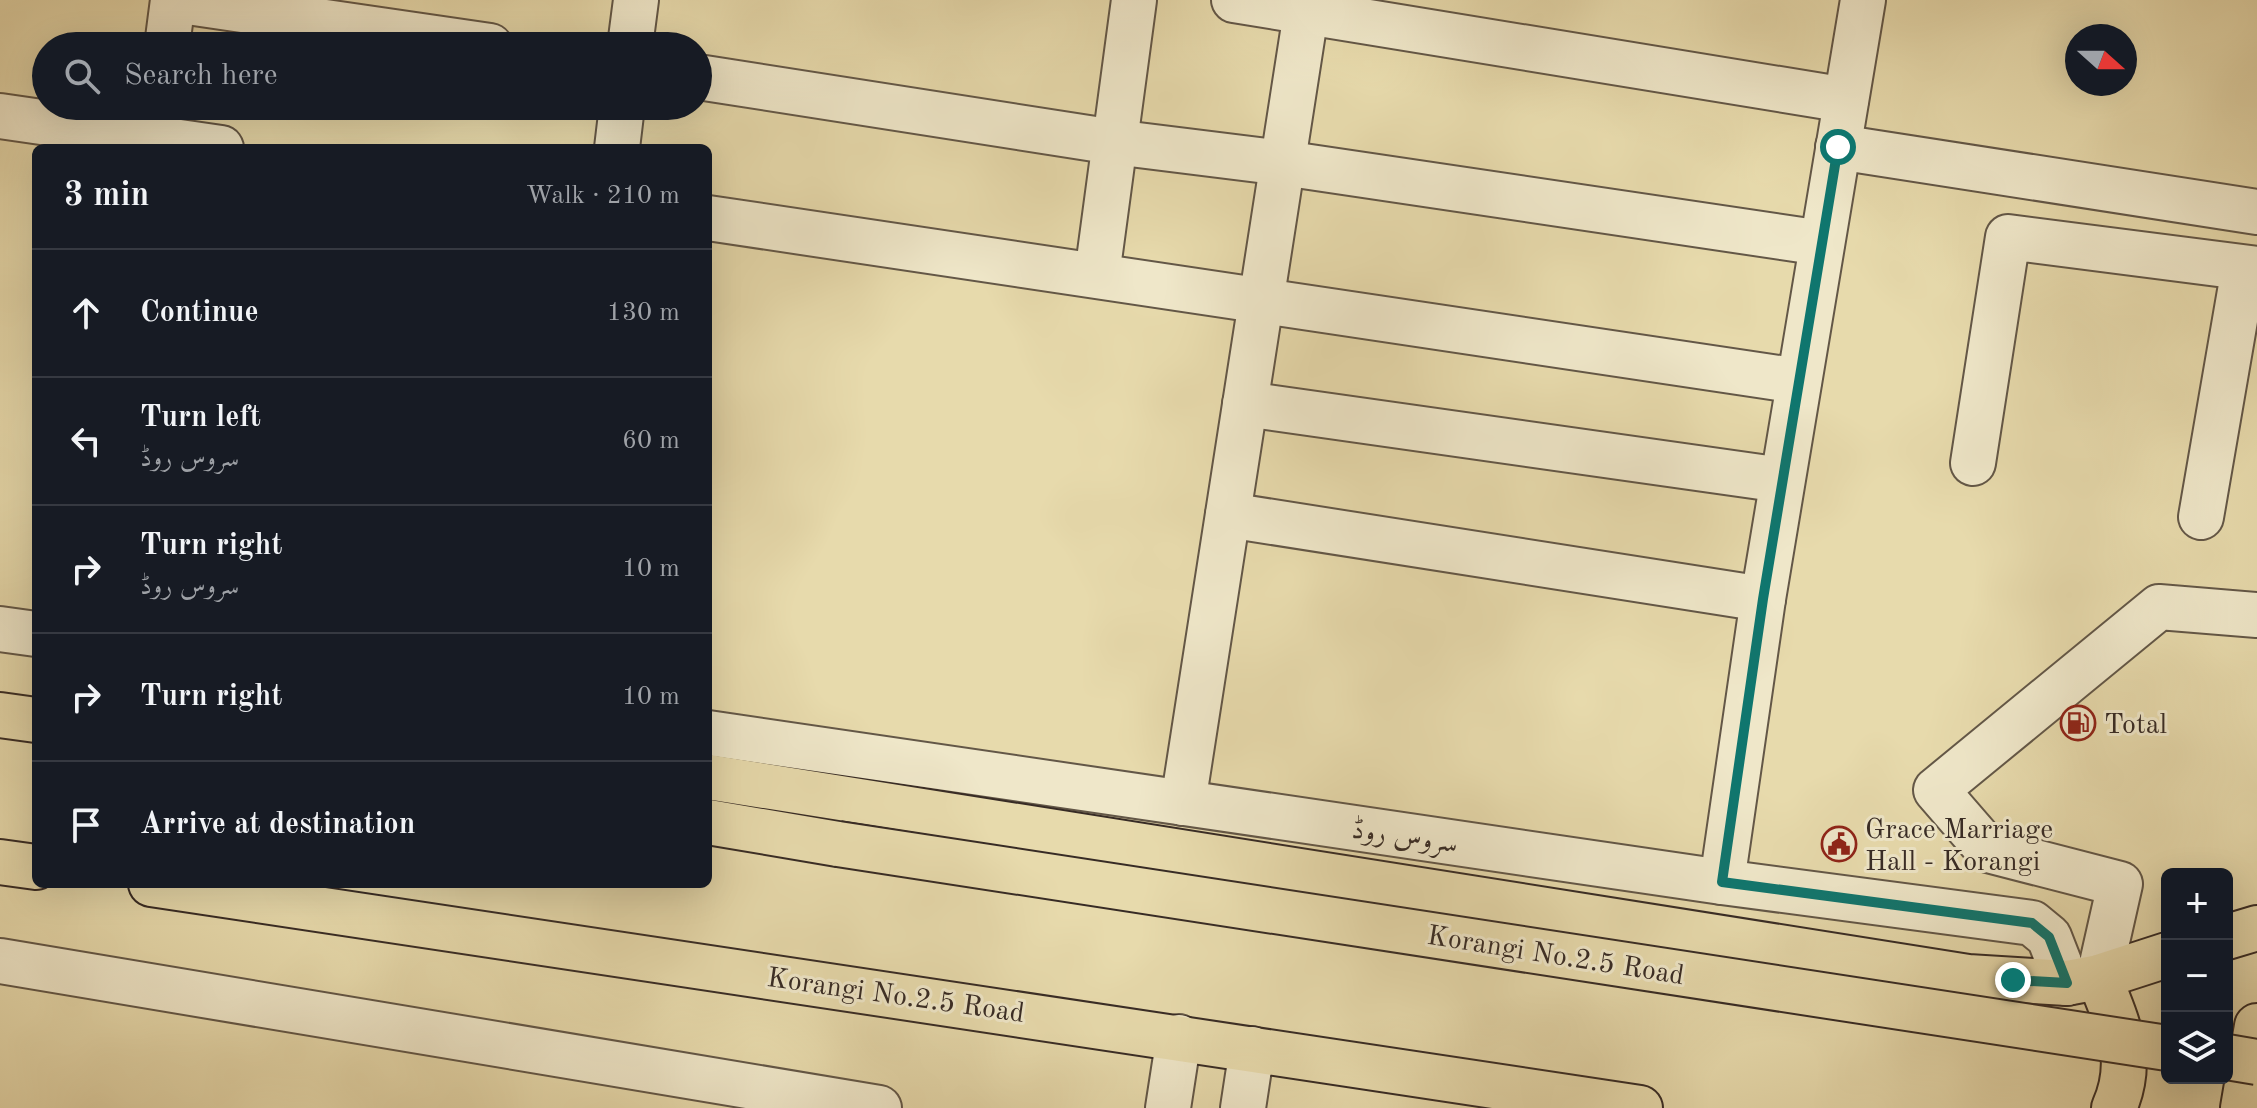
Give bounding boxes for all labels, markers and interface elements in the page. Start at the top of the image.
north arrow [2065,24,2137,96]
search box [32,32,712,120]
icon: search [60,54,104,98]
text: Search here [124,61,278,91]
route start [1820,129,1856,165]
text: 3 min [64,179,149,213]
text: Walk · 210 m [526,183,680,209]
icon: ahead [64,291,108,335]
text: Continue [140,298,259,328]
text: 130 m [607,300,680,326]
text: Turn left [140,403,261,433]
icon: left [64,419,108,463]
text: 60 m [622,428,680,454]
text: سروس روڈ [140,446,239,472]
text: Turn right [140,531,282,561]
icon: right [64,547,108,591]
text: 10 m [622,556,680,582]
text: سروس روڈ [140,574,239,600]
icon: right [64,675,108,719]
text: Turn right [140,682,282,712]
text: 10 m [622,684,680,710]
fuel station icon: Total [2059,704,2097,742]
place label: Total [2104,712,2167,740]
icon: arrive [64,803,108,847]
text: Arrive at destination [140,810,415,840]
street label: سروس روڈ [1349,814,1460,861]
place label: Grace Marriage Hall - Korangi [1865,817,2053,877]
public building icon: Grace Marriage Hall - Korangi [1820,825,1858,863]
map controls [2161,868,2233,1084]
button: + [2161,868,2233,940]
street label: Korangi No.2.5 Road [1425,923,1686,991]
button: − [2161,940,2233,1012]
route end [1995,962,2031,998]
street label: Korangi No.2.5 Road [765,965,1026,1029]
button: layers [2161,1012,2233,1084]

